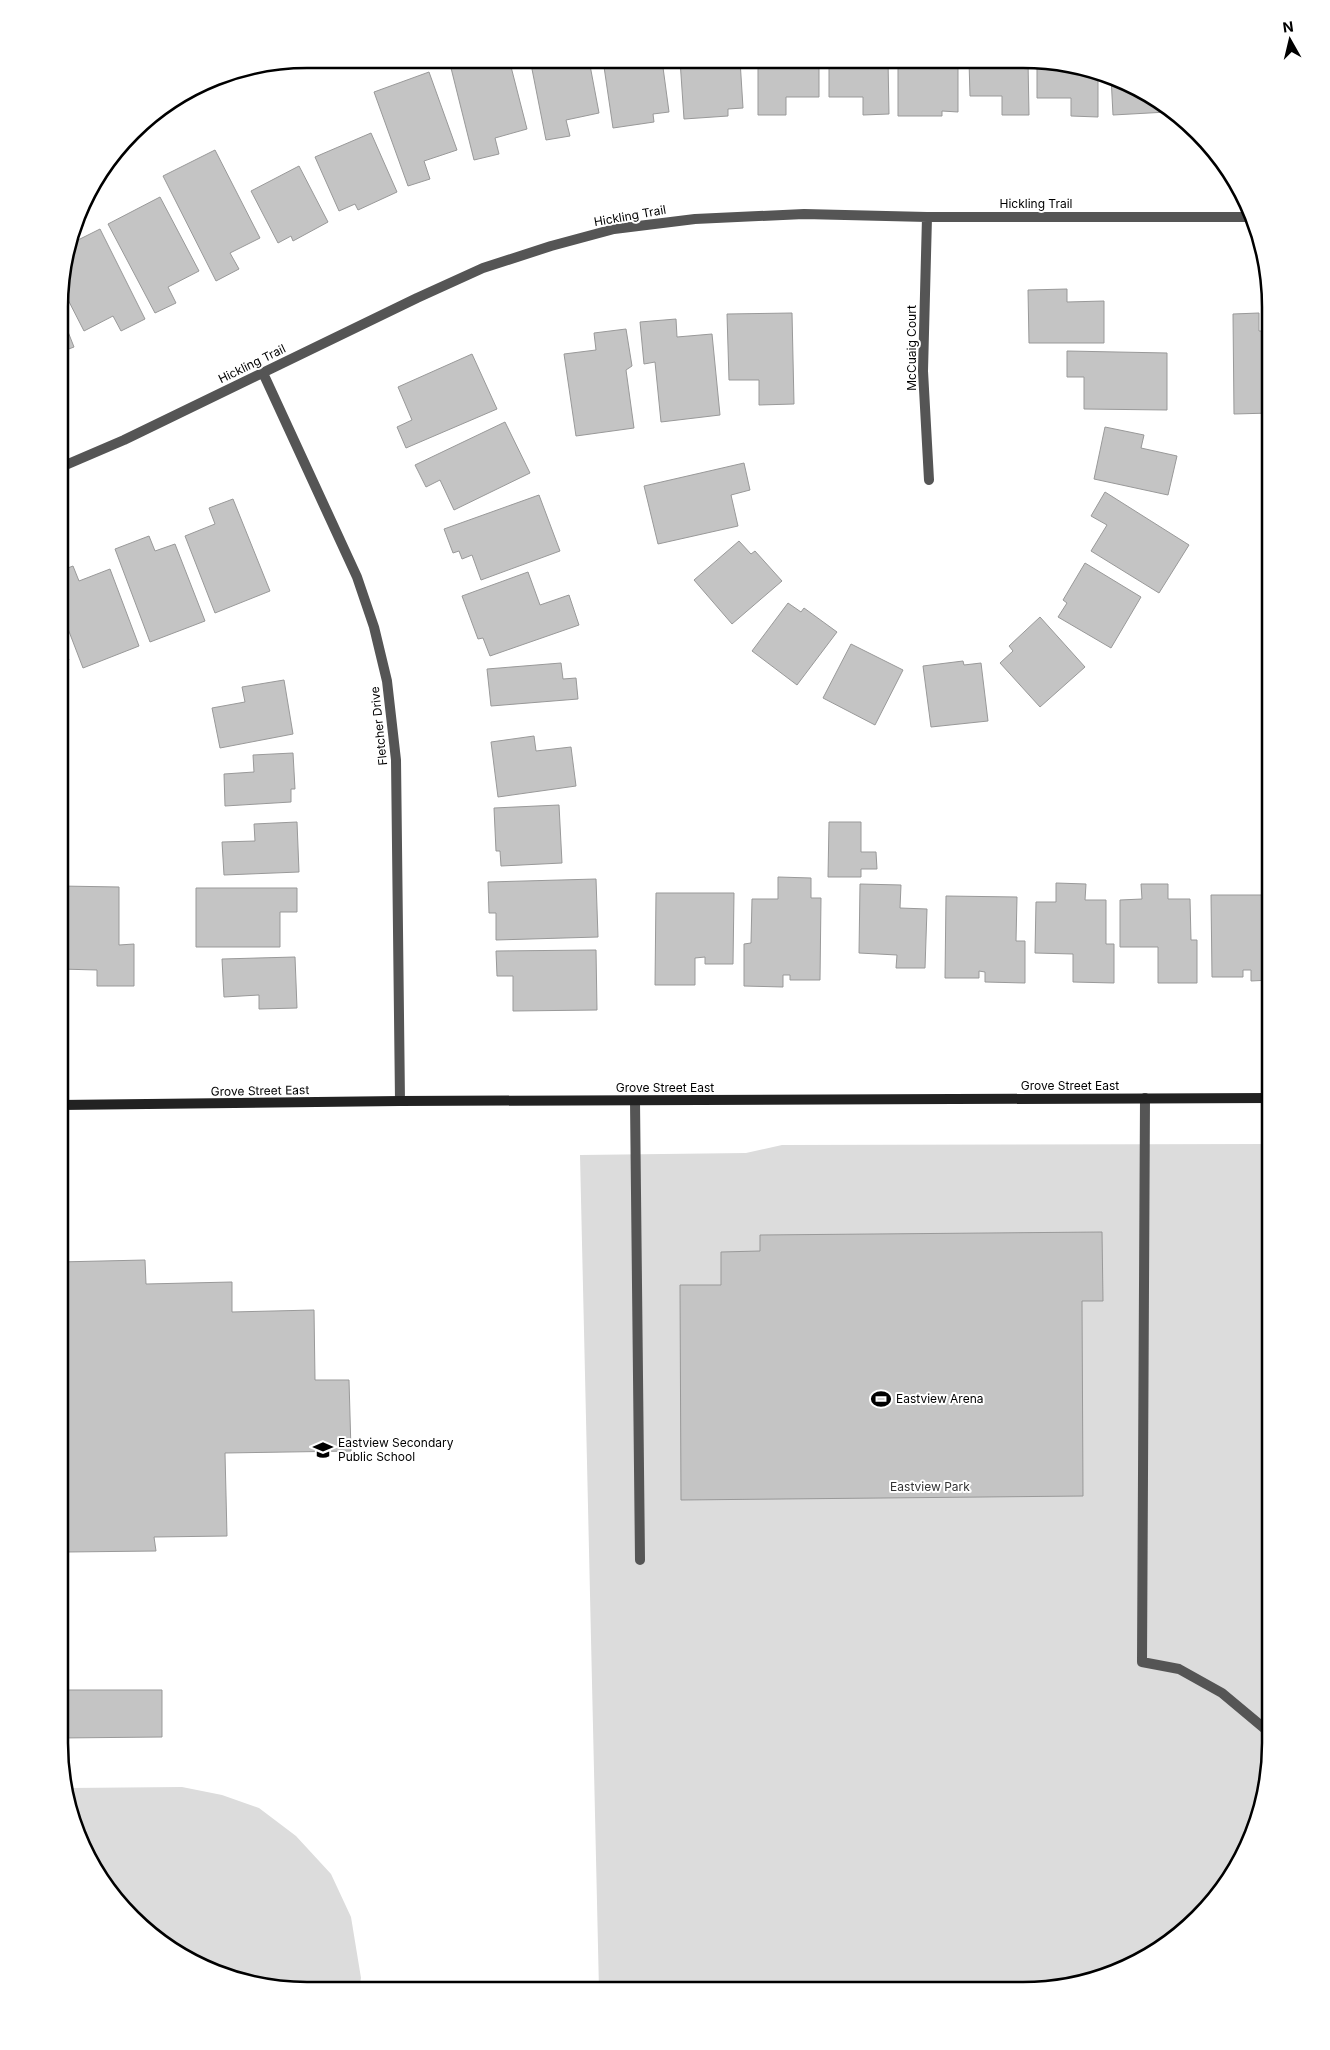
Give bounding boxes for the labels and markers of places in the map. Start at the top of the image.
sports icon: Eastview Arena [870,1388,892,1410]
place label: Eastview Arena [896,1391,984,1406]
place label: Eastview Secondary Public School [338,1435,454,1464]
school or university icon: Eastview Secondary Public School [312,1439,334,1461]

